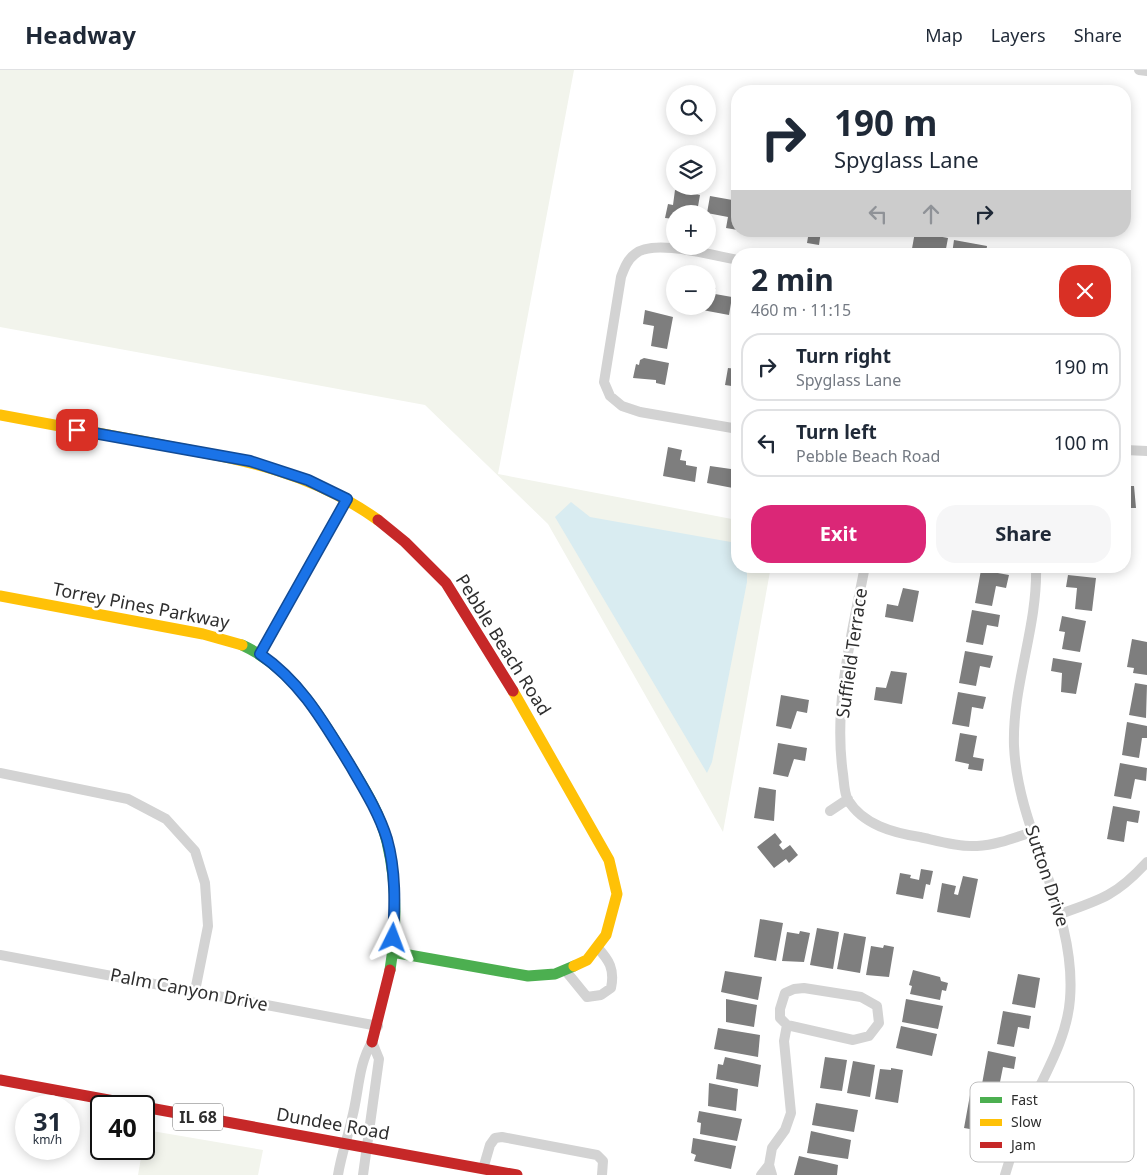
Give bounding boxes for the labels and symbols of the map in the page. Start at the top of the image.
pin [56,409,98,451]
street label: Pebble Beach Road [451,569,557,720]
street label: Torrey Pines Parkway [51,576,232,634]
street label: Suffield Terrace [830,586,872,719]
street label: Sutton Drive [1020,822,1076,929]
position arrow [366,911,418,963]
street label: Palm Canyon Drive [108,962,270,1016]
legend [970,1082,1134,1162]
text: Fast [1011,1090,1038,1109]
speed limit sign: 40 [90,1095,155,1160]
street label: Dundee Road [275,1101,392,1145]
road number: IL 68 [173,1104,223,1130]
text: Slow [1011,1112,1042,1131]
text: Jam [1009,1135,1036,1154]

